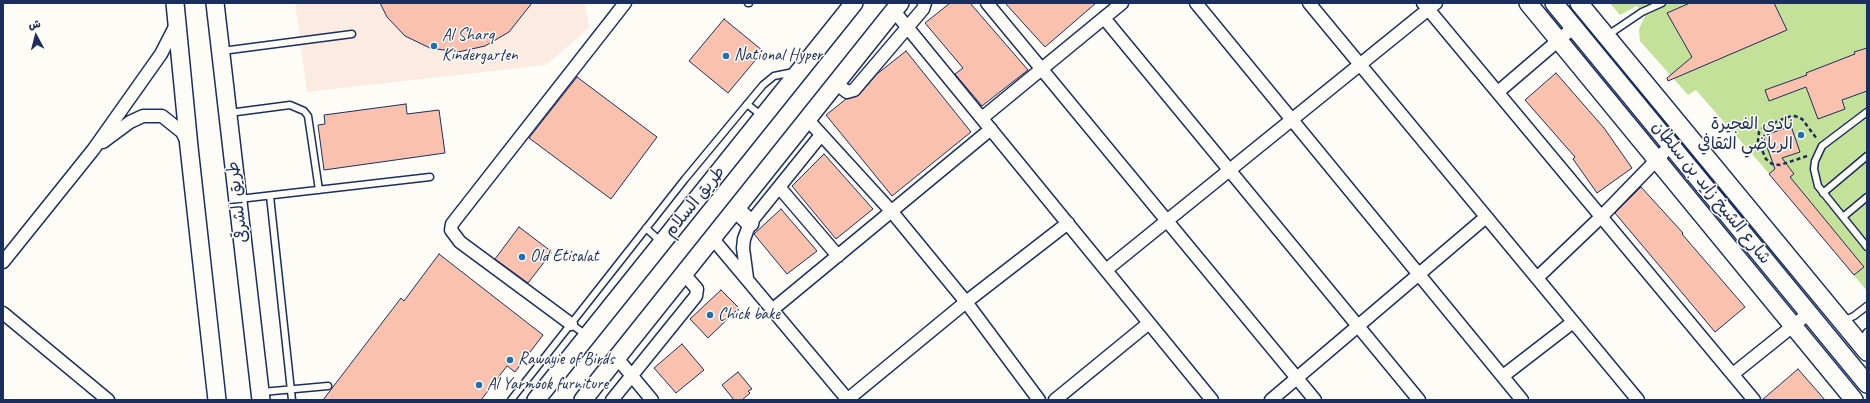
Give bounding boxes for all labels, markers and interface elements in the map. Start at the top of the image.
north arrow [16,16,56,56]
text: ش [28,16,41,32]
place label: Al Sharq Kindergarten [442,26,518,66]
marker: Al Sharq Kindergarten [429,41,439,51]
place label: National Hyper [734,46,822,66]
marker: National Hyper [721,51,731,61]
place label: نادي الفجيرة الرياضي الثقافي [1698,115,1793,155]
street label: شارع الشيخ زايد بن سلطان [1647,117,1775,269]
marker: نادي الفجيرة الرياضي الثقافي [1796,130,1806,140]
street label: طريق الشرقى [223,160,253,244]
street label: طريق السلام [660,162,730,242]
place label: Old Etisalat [530,247,598,267]
marker: Old Etisalat [517,252,527,262]
place label: Chick bake [718,305,780,325]
marker: Chick bake [705,310,715,320]
place label: Rawayie of Birds [518,350,614,370]
marker: Rawayie of Birds [505,355,515,365]
place label: Al Yarmook furniture [487,375,608,395]
marker: Al Yarmook furniture [474,380,484,390]

